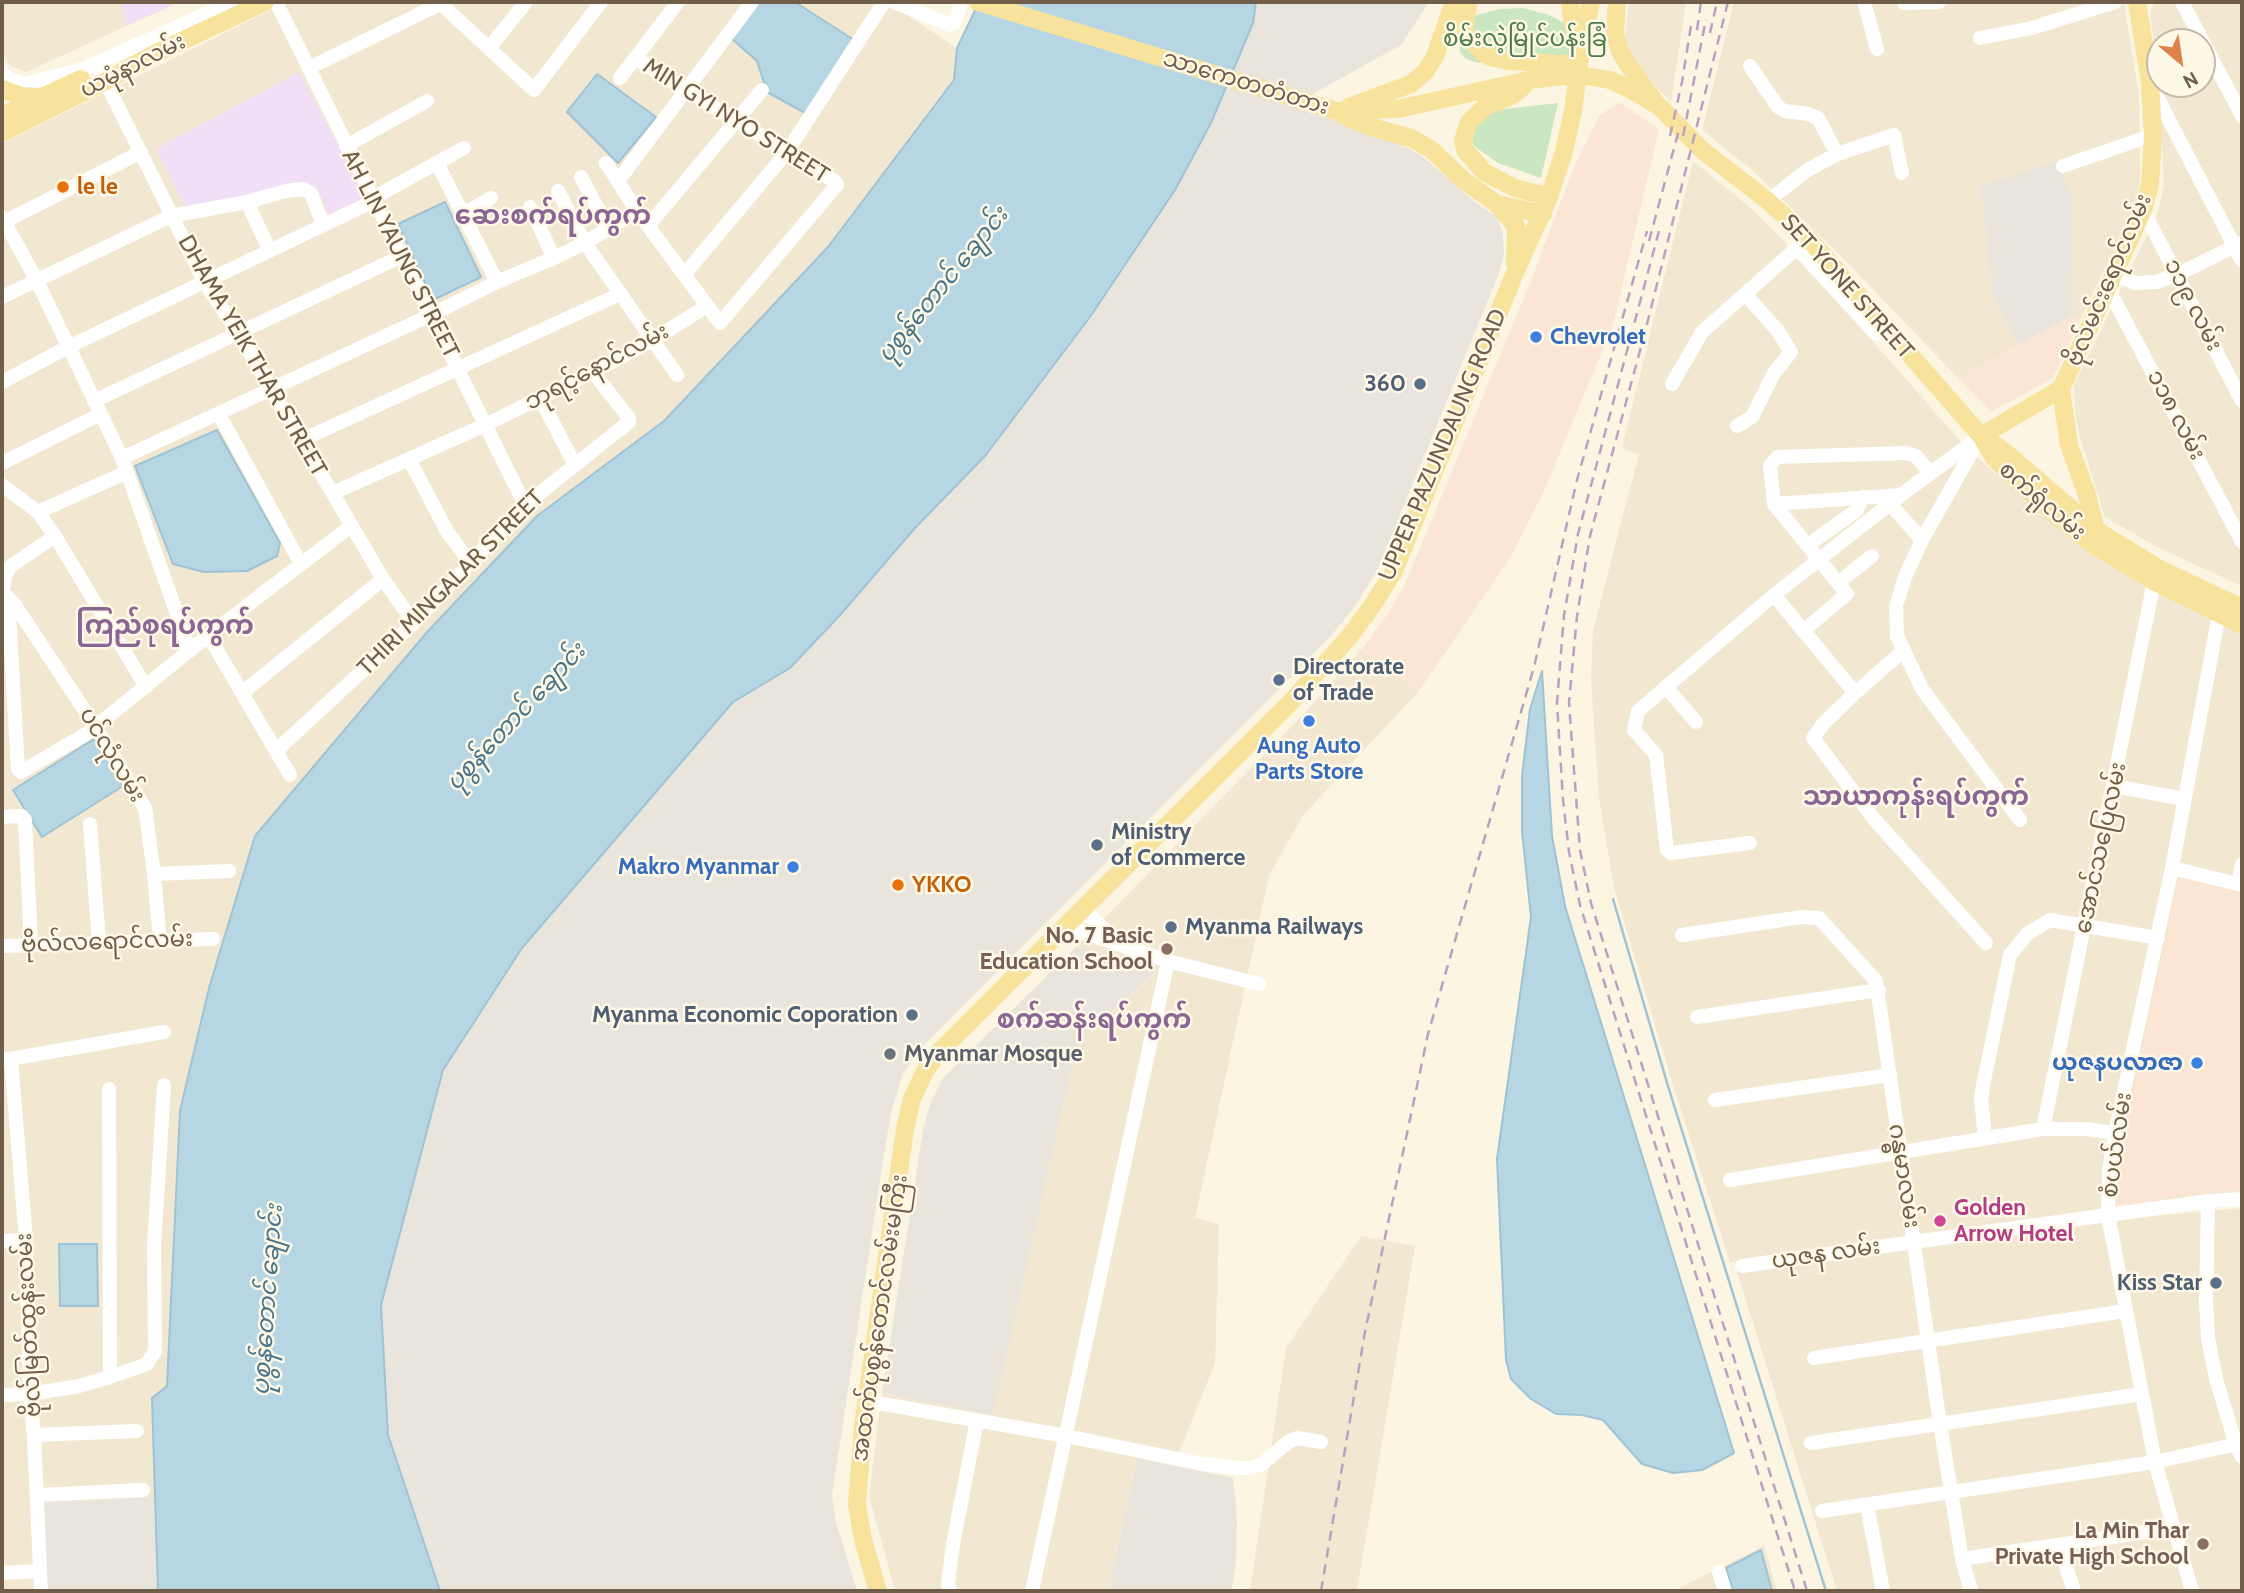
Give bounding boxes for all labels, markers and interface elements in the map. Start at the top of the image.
park label: စိမ်းလဲ့မြိုင်ပန်းခြံ [1443,25,1607,53]
street label: ယမုံနာလမ်း [76,28,190,104]
north arrow [2146,28,2216,98]
street label: သာကေတတံတား [1160,45,1332,121]
street label: MIN GYI NYO STREET [638,53,834,189]
text: N [2179,67,2202,93]
street label: AH LIN YAUNG STREET [335,145,465,363]
place label: le le [77,173,118,201]
marker: le le [55,179,71,195]
street label: ဗိုလ်မင်းရောင်လမ်း [2060,190,2158,370]
district label: ဆေးစက်ရပ်ကွက် [455,200,651,232]
water label: ပုစွန်တောင် ချောင်း [872,202,1014,368]
street label: SET YONE STREET [1775,209,1919,365]
street label: DHAMA YEIK THAR STREET [172,230,332,482]
street label: ၁၁၉ လမ်း [2158,254,2228,356]
street label: UPPER PAZUNDAUNG ROAD [1373,305,1513,585]
street label: ဘုရင့်နောင်လမ်း [520,318,674,416]
place label: Chevrolet [1550,323,1646,351]
marker: Chevrolet [1528,329,1544,345]
street label: ၁၁၈ လမ်း [2141,365,2211,465]
place label: 360 [1364,370,1406,398]
marker: 360 [1412,376,1428,392]
street label: စက်ရုံလမ်း [1993,456,2091,546]
street label: THIRI MINGALAR STREET [352,484,550,682]
district label: ကြည်စုရပ်ကွက် [76,610,254,642]
water label: ပုစွန်တောင် ချောင်း [440,637,592,797]
place label: Directorate of Trade [1293,653,1404,707]
marker: Directorate of Trade [1271,672,1287,688]
street label: ပင်လုံလမ်း [73,703,151,807]
marker: Aung Auto Parts Store [1301,713,1317,729]
place label: Aung Auto Parts Store [1255,732,1363,786]
street label: အောင်သပြေလမ်း [2069,760,2133,936]
district label: သာယာကုန်းရပ်ကွက် [1803,781,2029,813]
place label: Ministry of Commerce [1111,818,1245,872]
marker: Ministry of Commerce [1089,837,1105,853]
place label: Makro Myanmar [618,853,779,881]
marker: Makro Myanmar [785,859,801,875]
place label: YKKO [912,871,972,899]
marker: YKKO [890,877,906,893]
place label: Myanma Railways [1185,913,1363,941]
marker: Myanma Railways [1163,919,1179,935]
place label: No. 7 Basic Education School [979,922,1153,976]
street label: ဗိုလ်လရောင်လမ်း [20,925,194,959]
marker: No. 7 Basic Education School [1159,941,1175,957]
place label: Myanma Economic Coporation [592,1001,898,1029]
district label: စက်ဆန်းရပ်ကွက် [997,1004,1191,1036]
marker: Myanma Economic Coporation [904,1007,920,1023]
place label: Myanmar Mosque [904,1040,1083,1068]
marker: Myanmar Mosque [882,1046,898,1062]
place label: ယုဇနပလာဇာ [2052,1049,2183,1077]
marker: ယုဇနပလာဇာ [2189,1055,2205,1071]
street label: စံပယ်လမ်း [2096,1090,2138,1200]
street label: ဂန္ဓမာလမ်း [1882,1122,1926,1230]
street label: အထက်ပုစွန်တောင်လမ်းမကြီး [846,1173,914,1463]
place label: Golden Arrow Hotel [1954,1194,2073,1248]
water label: ပုစွန်တောင် ချောင်း [247,1204,289,1396]
marker: Golden Arrow Hotel [1932,1213,1948,1229]
street label: ဗိုလ်မြတ်ထွန်းလမ်း [10,1232,48,1418]
street label: ယုဇန လမ်း [1770,1233,1882,1275]
place label: Kiss Star [2117,1269,2202,1297]
marker: Kiss Star [2208,1275,2224,1291]
place label: La Min Thar Private High School [1995,1517,2189,1571]
marker: La Min Thar Private High School [2195,1536,2211,1552]

